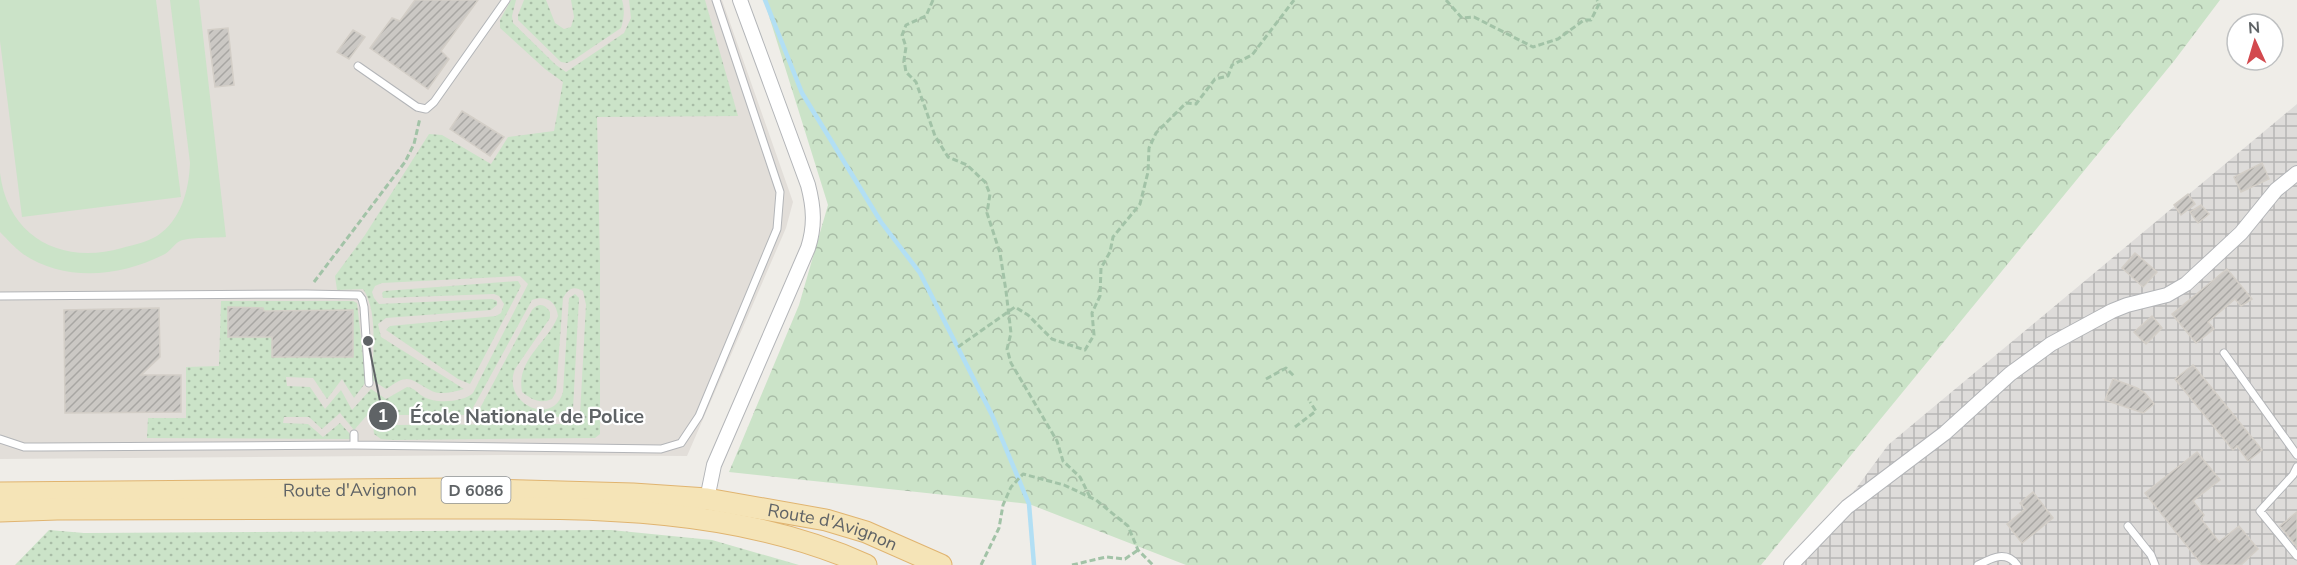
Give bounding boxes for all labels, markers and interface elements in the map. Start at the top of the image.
north arrow [2225,12,2285,72]
text: N [2247,17,2261,39]
callout: École Nationale de Police [368,397,657,435]
text: École Nationale de Police [410,403,644,430]
text: 1 [378,404,388,428]
street label: Route d'Avignon [283,477,417,503]
road number: D 6086 [442,477,510,503]
street label: Route d'Avignon [766,498,901,556]

